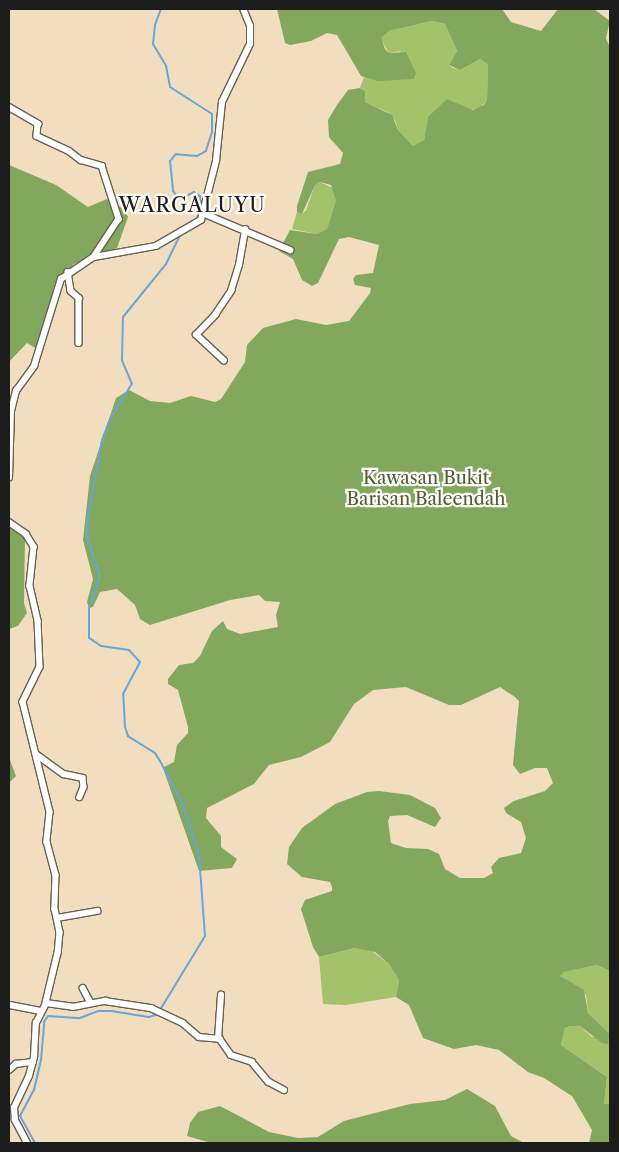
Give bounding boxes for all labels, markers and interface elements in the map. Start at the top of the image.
district label: WARGALUYU [117,193,267,217]
park label: Kawasan Bukit Barisan Baleendah [346,468,506,510]

